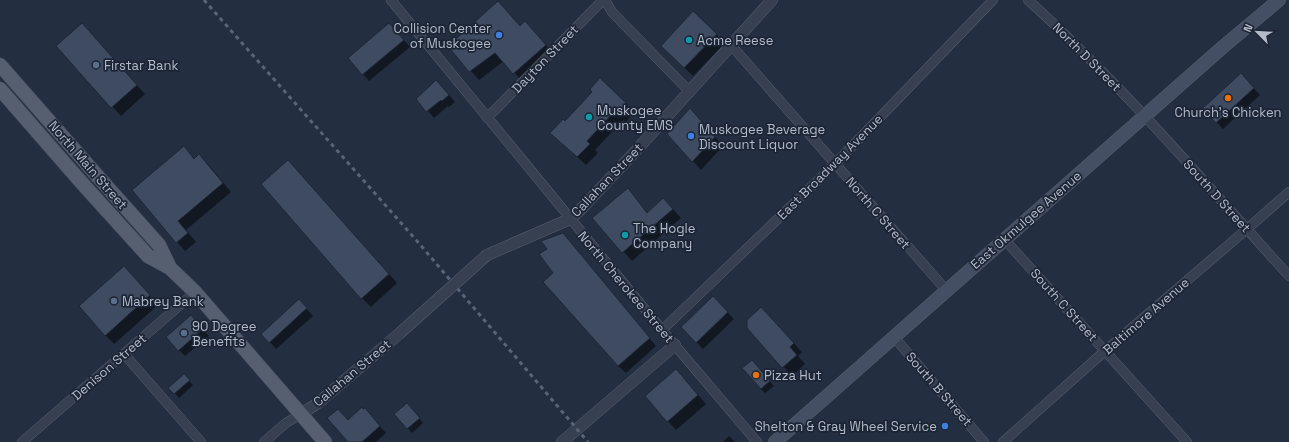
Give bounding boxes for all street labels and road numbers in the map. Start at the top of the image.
street label: North D Street [1049,19,1125,95]
street label: Dayton Street [508,21,582,97]
street label: East Broadway Avenue [774,111,886,223]
street label: North Main Street [45,117,131,213]
street label: Callahan Street [567,140,647,220]
street label: South D Street [1180,156,1254,236]
street label: East Okmulgee Avenue [967,167,1085,273]
street label: North C Street [842,173,914,253]
street label: North Cherokee Street [574,228,678,346]
street label: South C Street [1027,265,1101,345]
street label: Baltimore Avenue [1099,274,1193,358]
street label: Denison Street [68,330,150,404]
street label: Callahan Street [310,336,394,410]
street label: South B Street [902,348,976,430]

